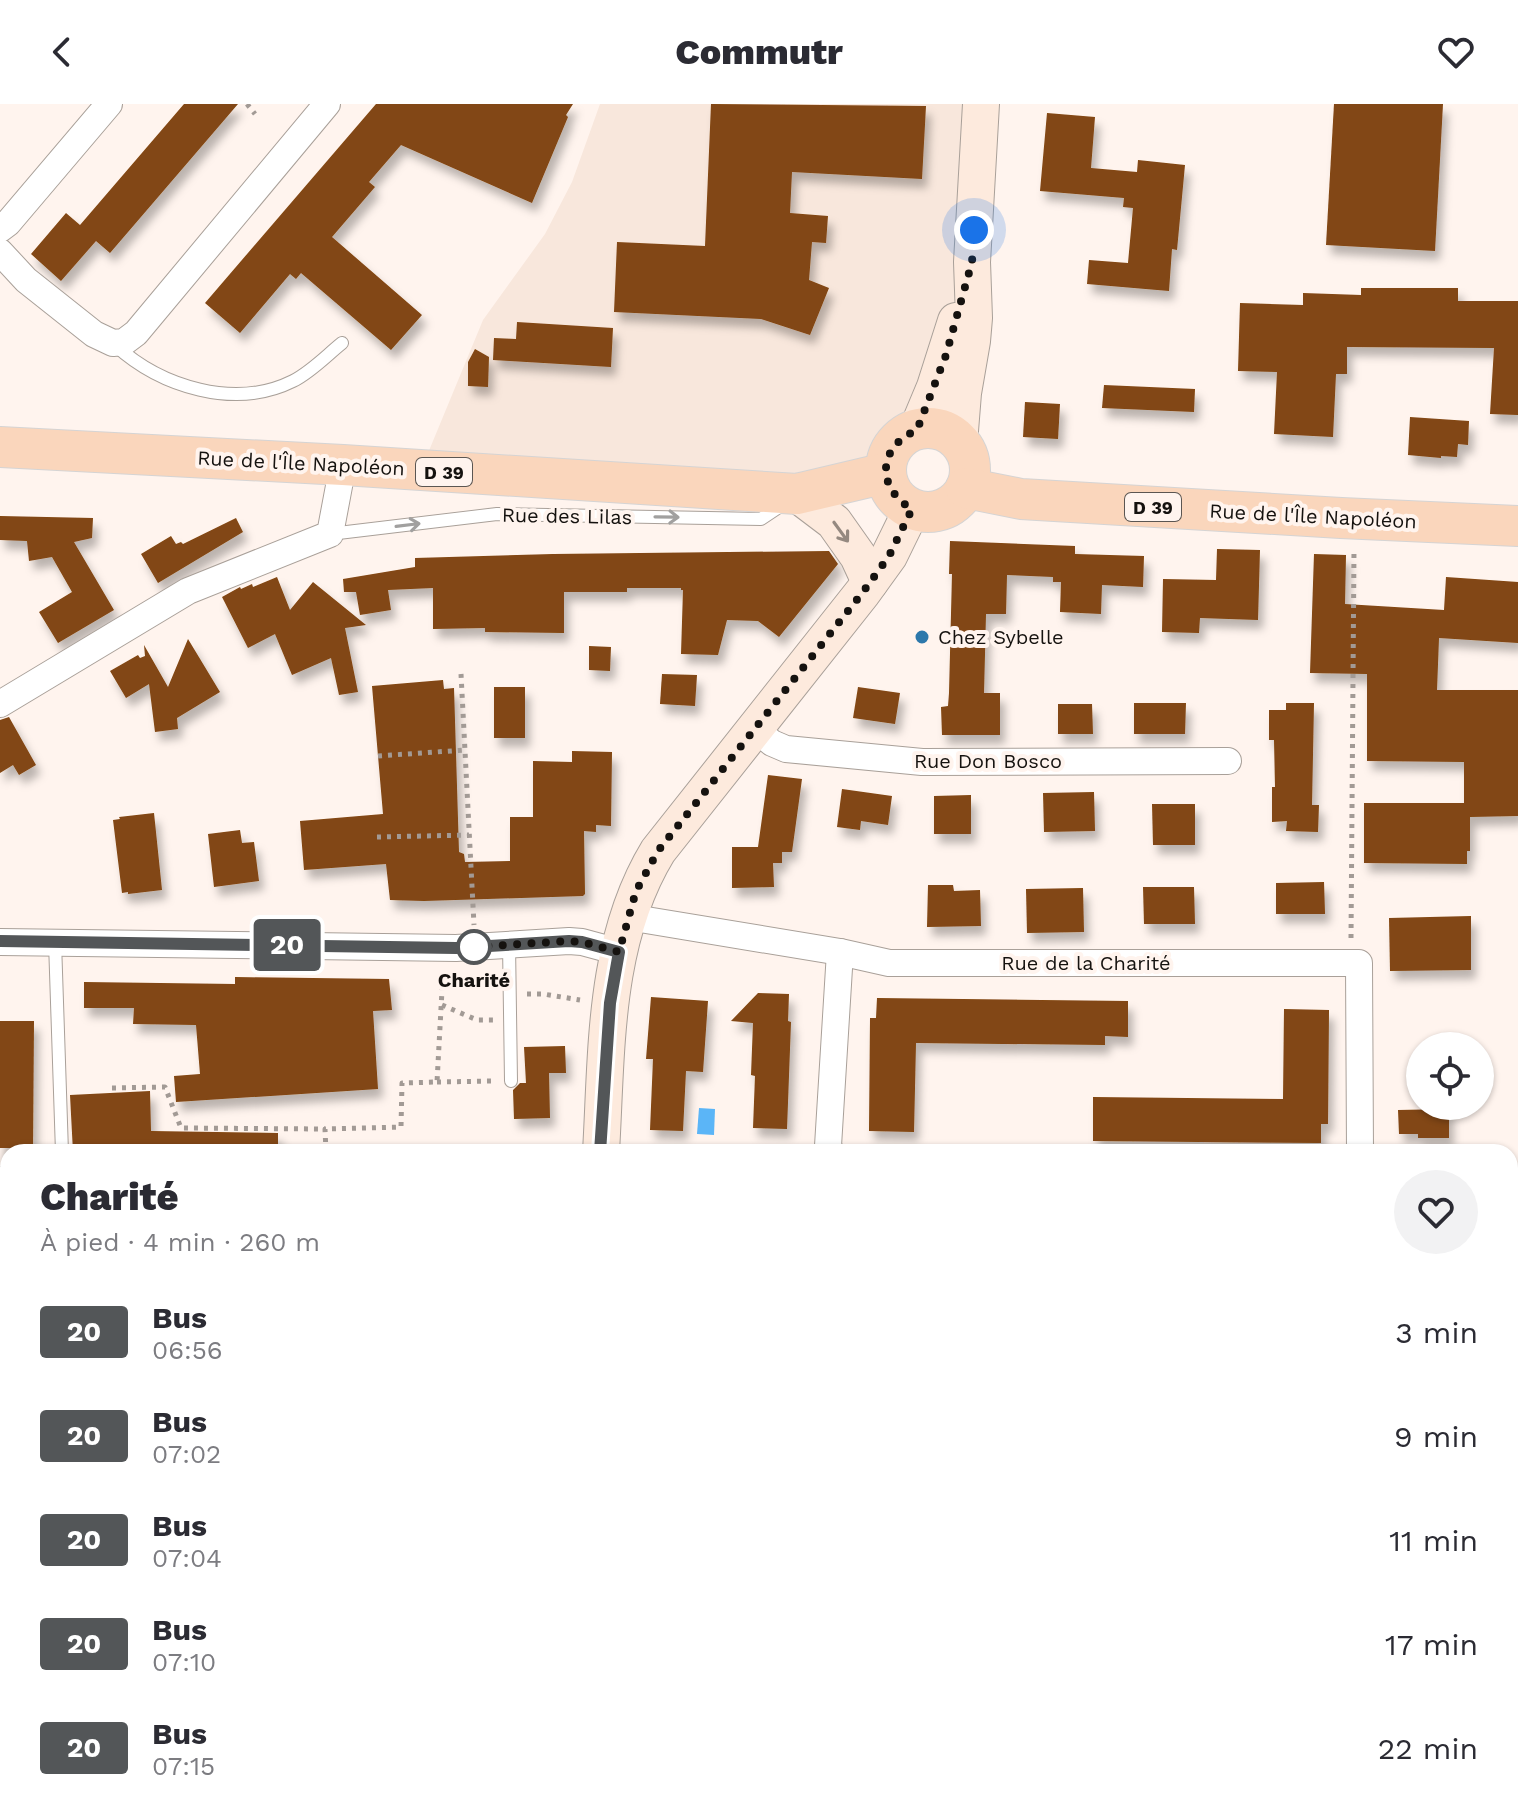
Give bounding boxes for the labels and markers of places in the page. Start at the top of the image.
place label: Chez Sybelle [938,625,1064,649]
marker: Chez Sybelle [913,628,931,646]
marker: Charité [457,930,491,964]
place label: Charité [438,968,510,992]

